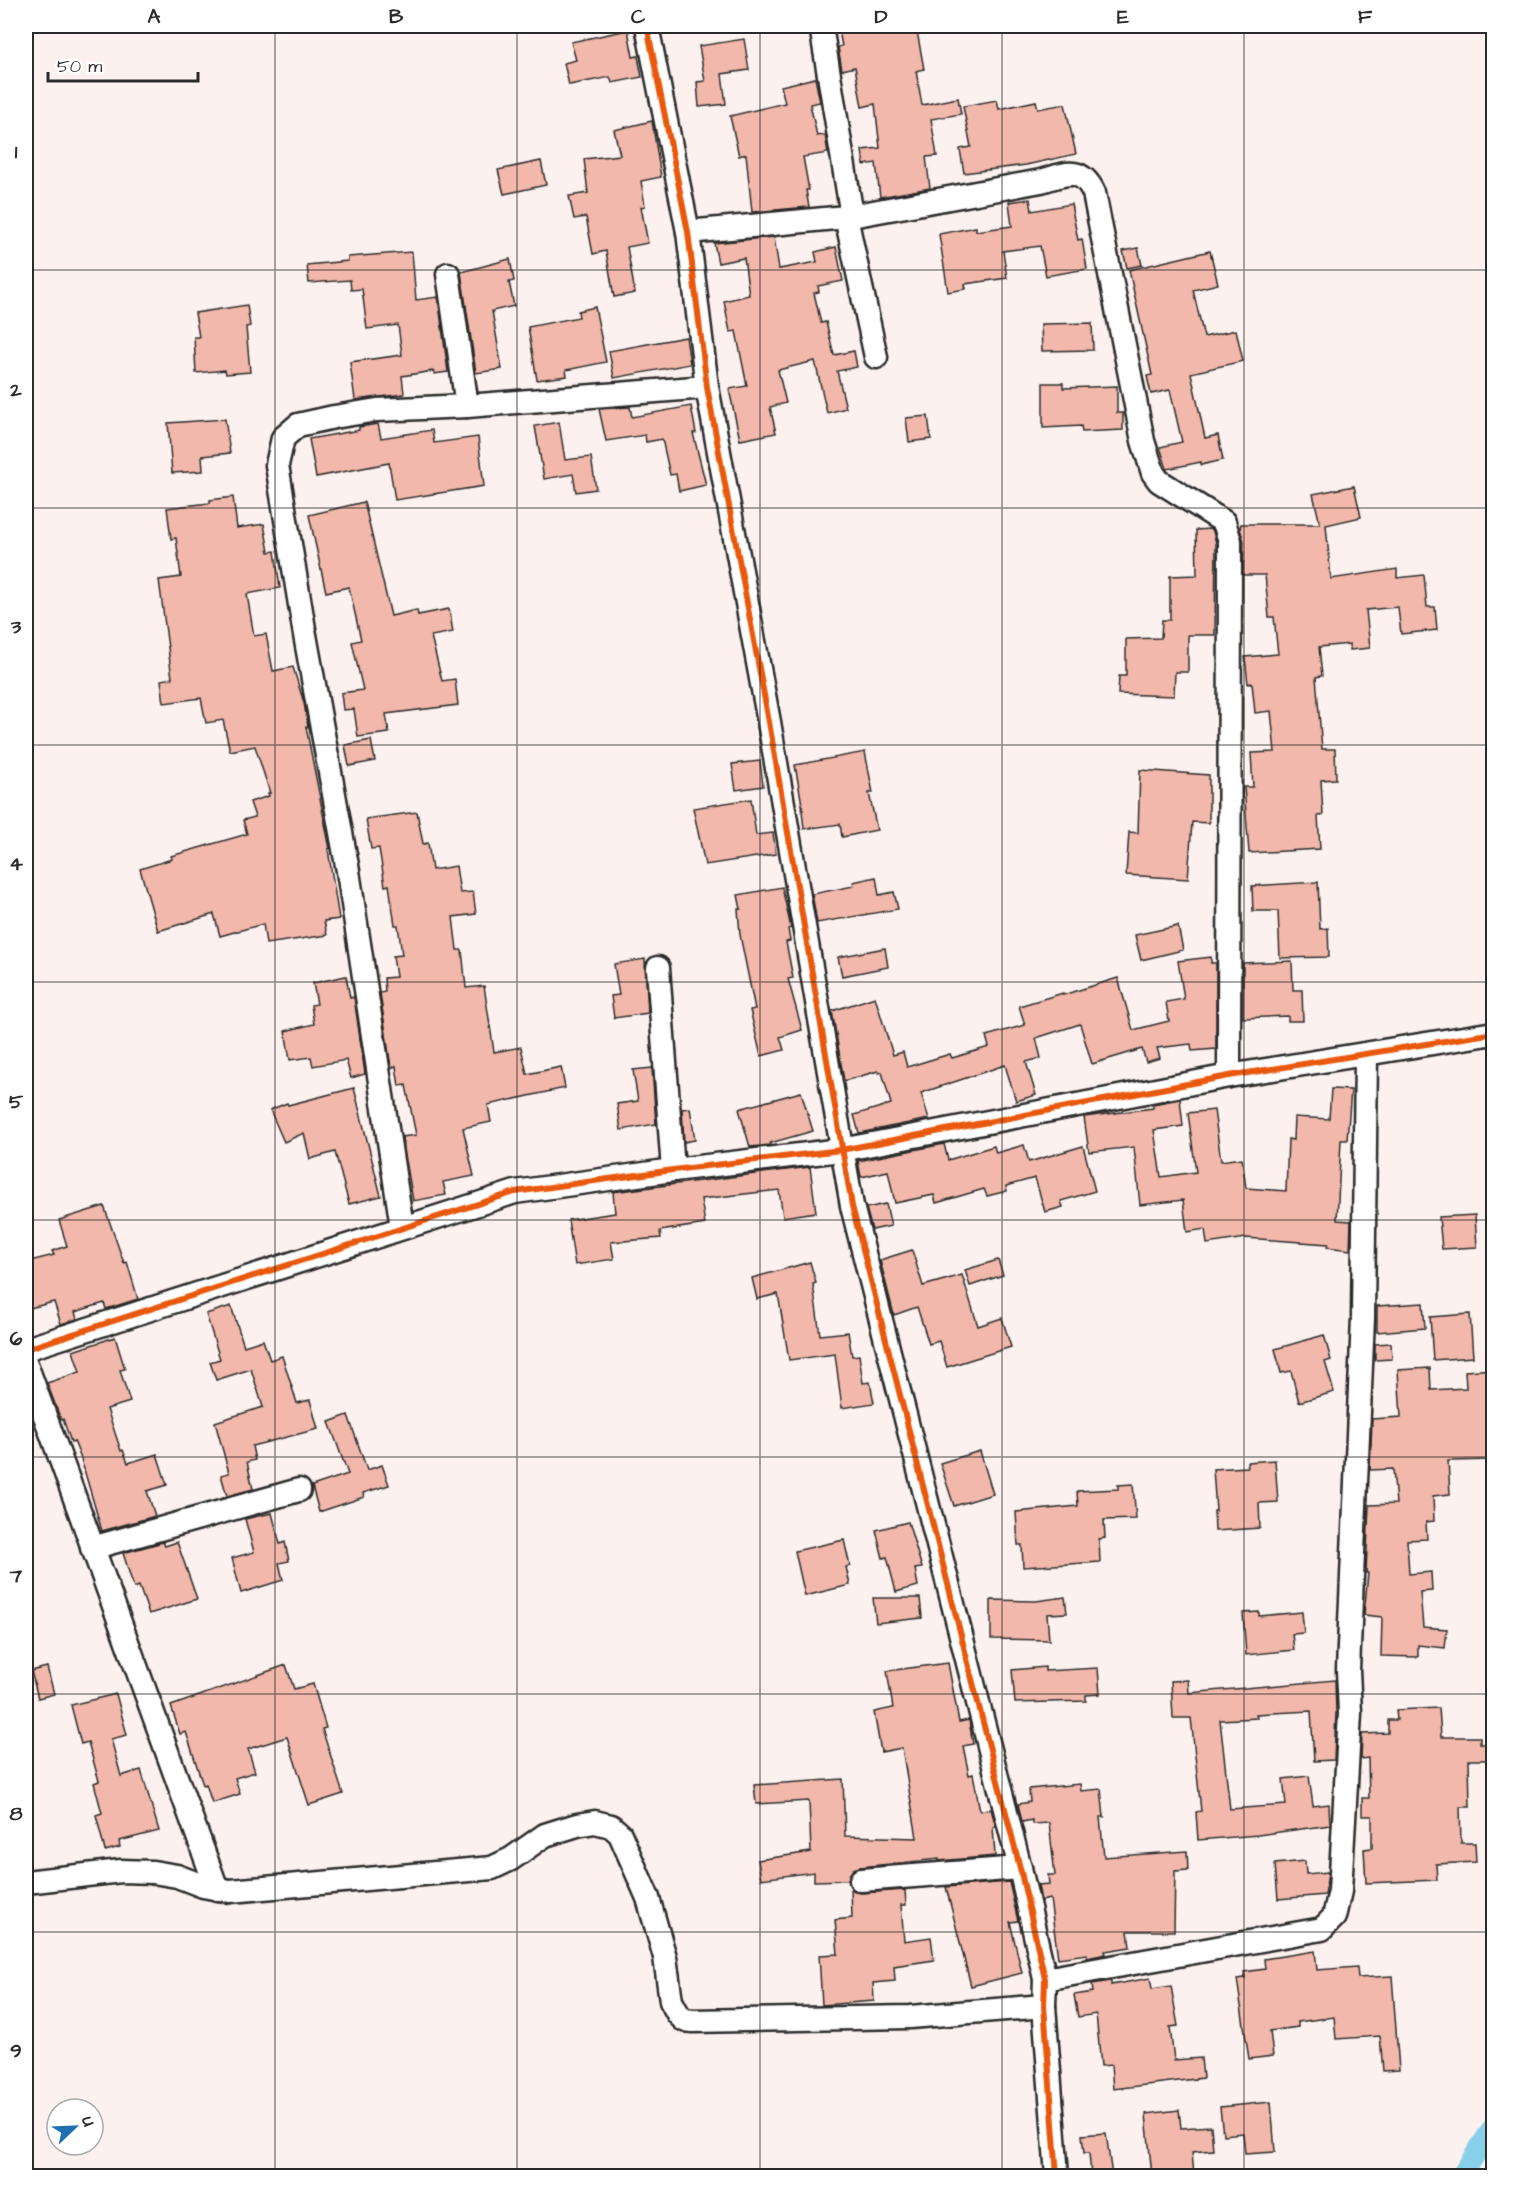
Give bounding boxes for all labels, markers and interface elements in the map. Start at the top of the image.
text: A [148,3,161,31]
text: B [389,3,404,31]
text: C [631,3,646,31]
text: D [875,3,888,31]
text: E [1117,3,1129,31]
text: F [1358,3,1373,31]
scale bar [48,45,198,83]
text: 50 m [57,54,102,79]
text: 1 [15,138,18,166]
text: 2 [9,376,22,404]
text: 3 [10,613,22,641]
text: 4 [9,850,23,878]
text: 5 [9,1088,24,1116]
text: 6 [10,1325,23,1353]
text: 7 [9,1562,23,1590]
text: 8 [10,1800,23,1828]
text: 9 [10,2037,22,2065]
north arrow [45,2097,105,2157]
text: U [76,2113,100,2130]

